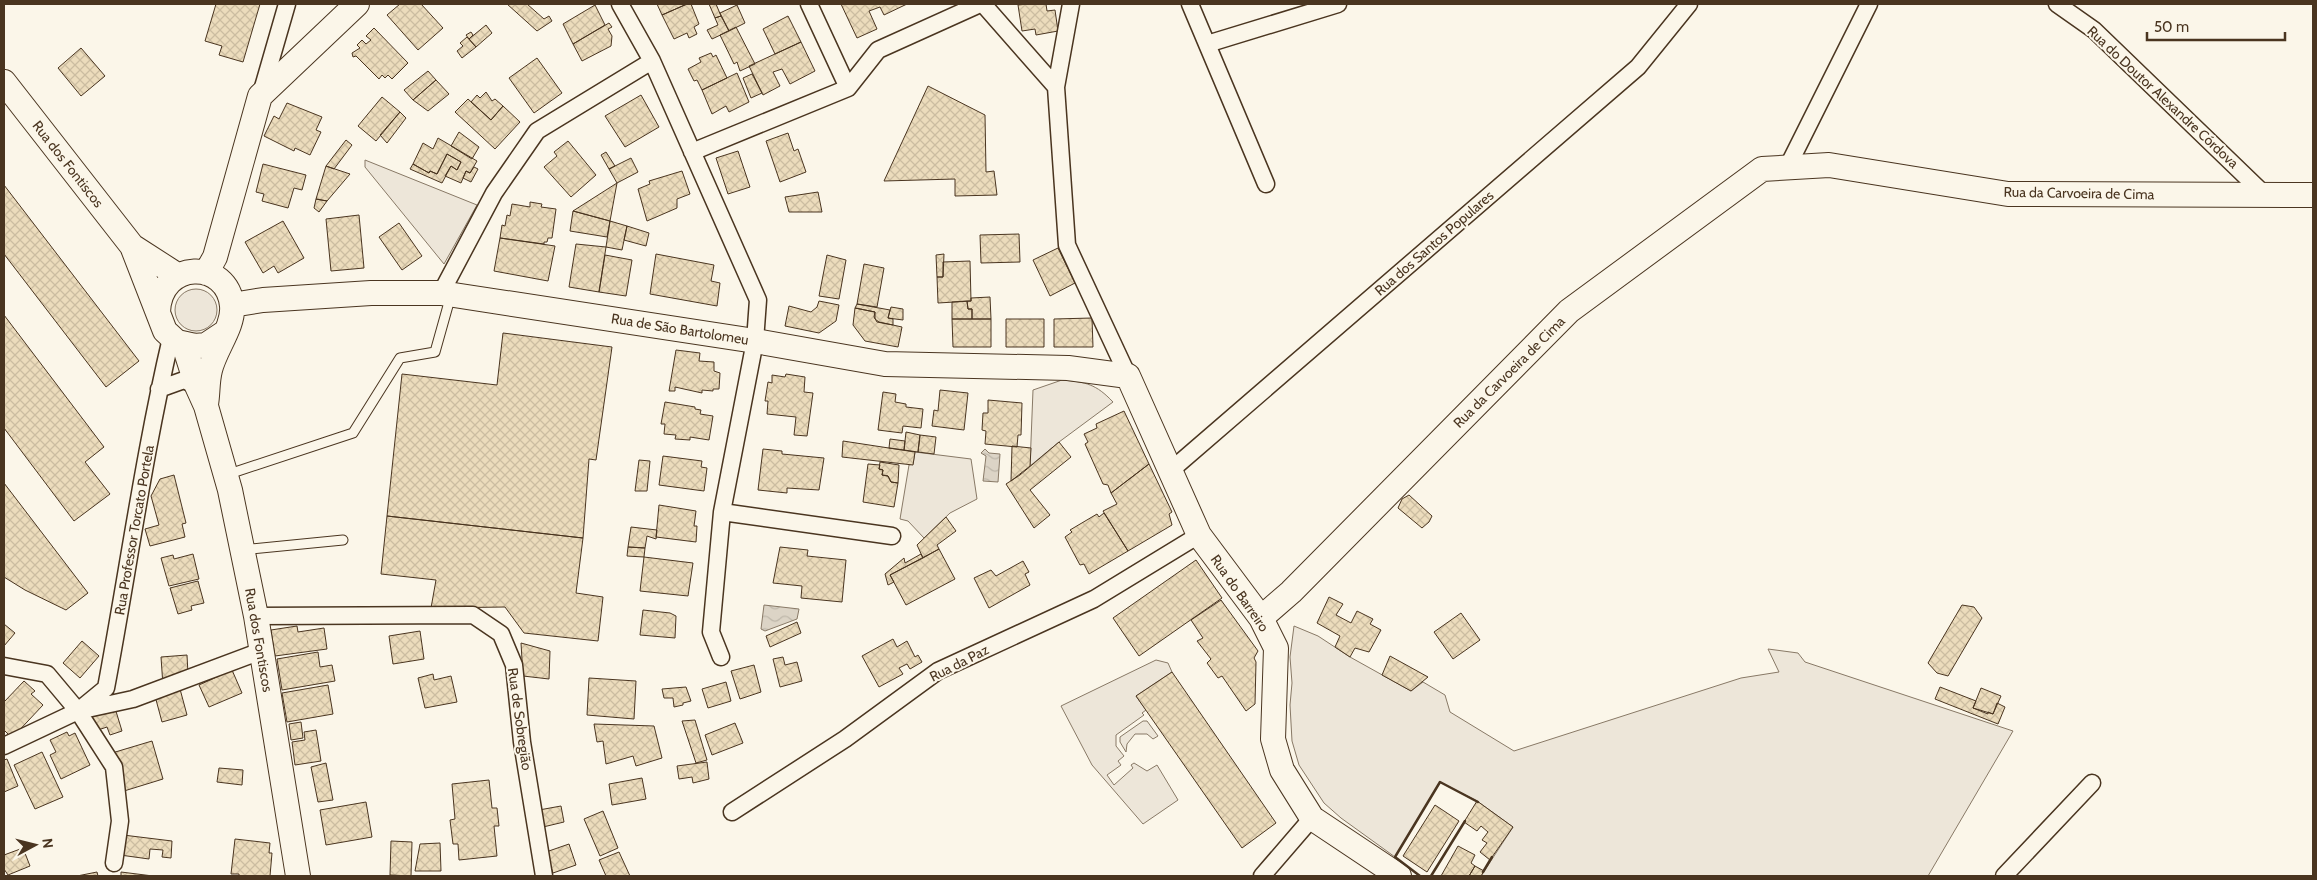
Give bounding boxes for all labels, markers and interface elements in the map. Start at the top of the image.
scale bar [2147,10,2284,42]
text: 50 m [2154,18,2189,36]
street label: Rua do Doutor Alexandre Córdova [2083,22,2243,172]
street label: Rua dos Fontiscos [29,117,108,211]
street label: Rua da Carvoeira de Cima [2003,183,2155,203]
street label: Rua dos Santos Populares [1371,186,1497,300]
street label: Rua de São Bartolomeu [610,309,750,349]
street label: Rua da Carvoeira de Cima [1449,312,1569,432]
street label: Rua Professor Torcato Portela [110,443,158,616]
street label: Rua do Barreiro [1207,551,1273,635]
street label: Rua dos Fontiscos [241,587,277,694]
street label: Rua da Paz [926,640,992,686]
street label: Rua de Sobregião [504,667,536,772]
north arrow [10,820,60,870]
text: N [38,837,57,849]

